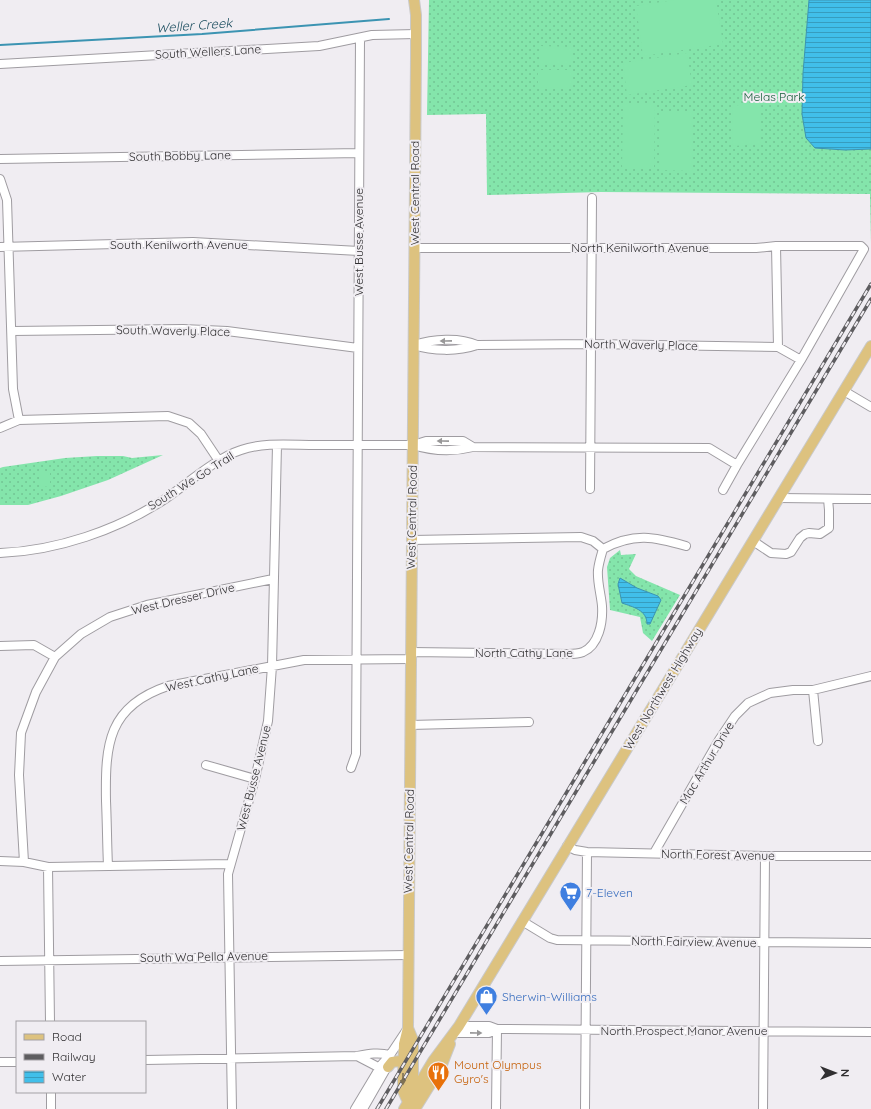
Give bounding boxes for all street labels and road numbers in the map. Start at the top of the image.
street label: South Wellers Lane [155,41,262,62]
street label: West Central Road [407,141,422,245]
street label: South Bobby Lane [129,147,231,164]
street label: West Busse Avenue [351,188,366,296]
street label: South Kenilworth Avenue [110,237,248,252]
street label: North Kenilworth Avenue [571,240,709,255]
street label: South Waverly Place [116,322,230,339]
street label: North Waverly Place [584,336,698,353]
street label: South We Go Trail [145,448,237,513]
street label: West Central Road [403,465,420,569]
street label: West Dresser Drive [130,579,236,618]
street label: West Northwest Highway [620,625,705,753]
street label: North Cathy Lane [475,645,573,660]
street label: West Cathy Lane [164,660,260,695]
street label: Mac Arthur Drive [676,719,737,807]
street label: West Busse Avenue [233,723,274,832]
street label: West Central Road [400,789,417,893]
street label: North Forest Avenue [661,846,775,863]
street label: North Fairview Avenue [631,933,757,950]
street label: South Wa Pella Avenue [140,948,268,965]
street label: North Prospect Manor Avenue [600,1023,768,1038]

